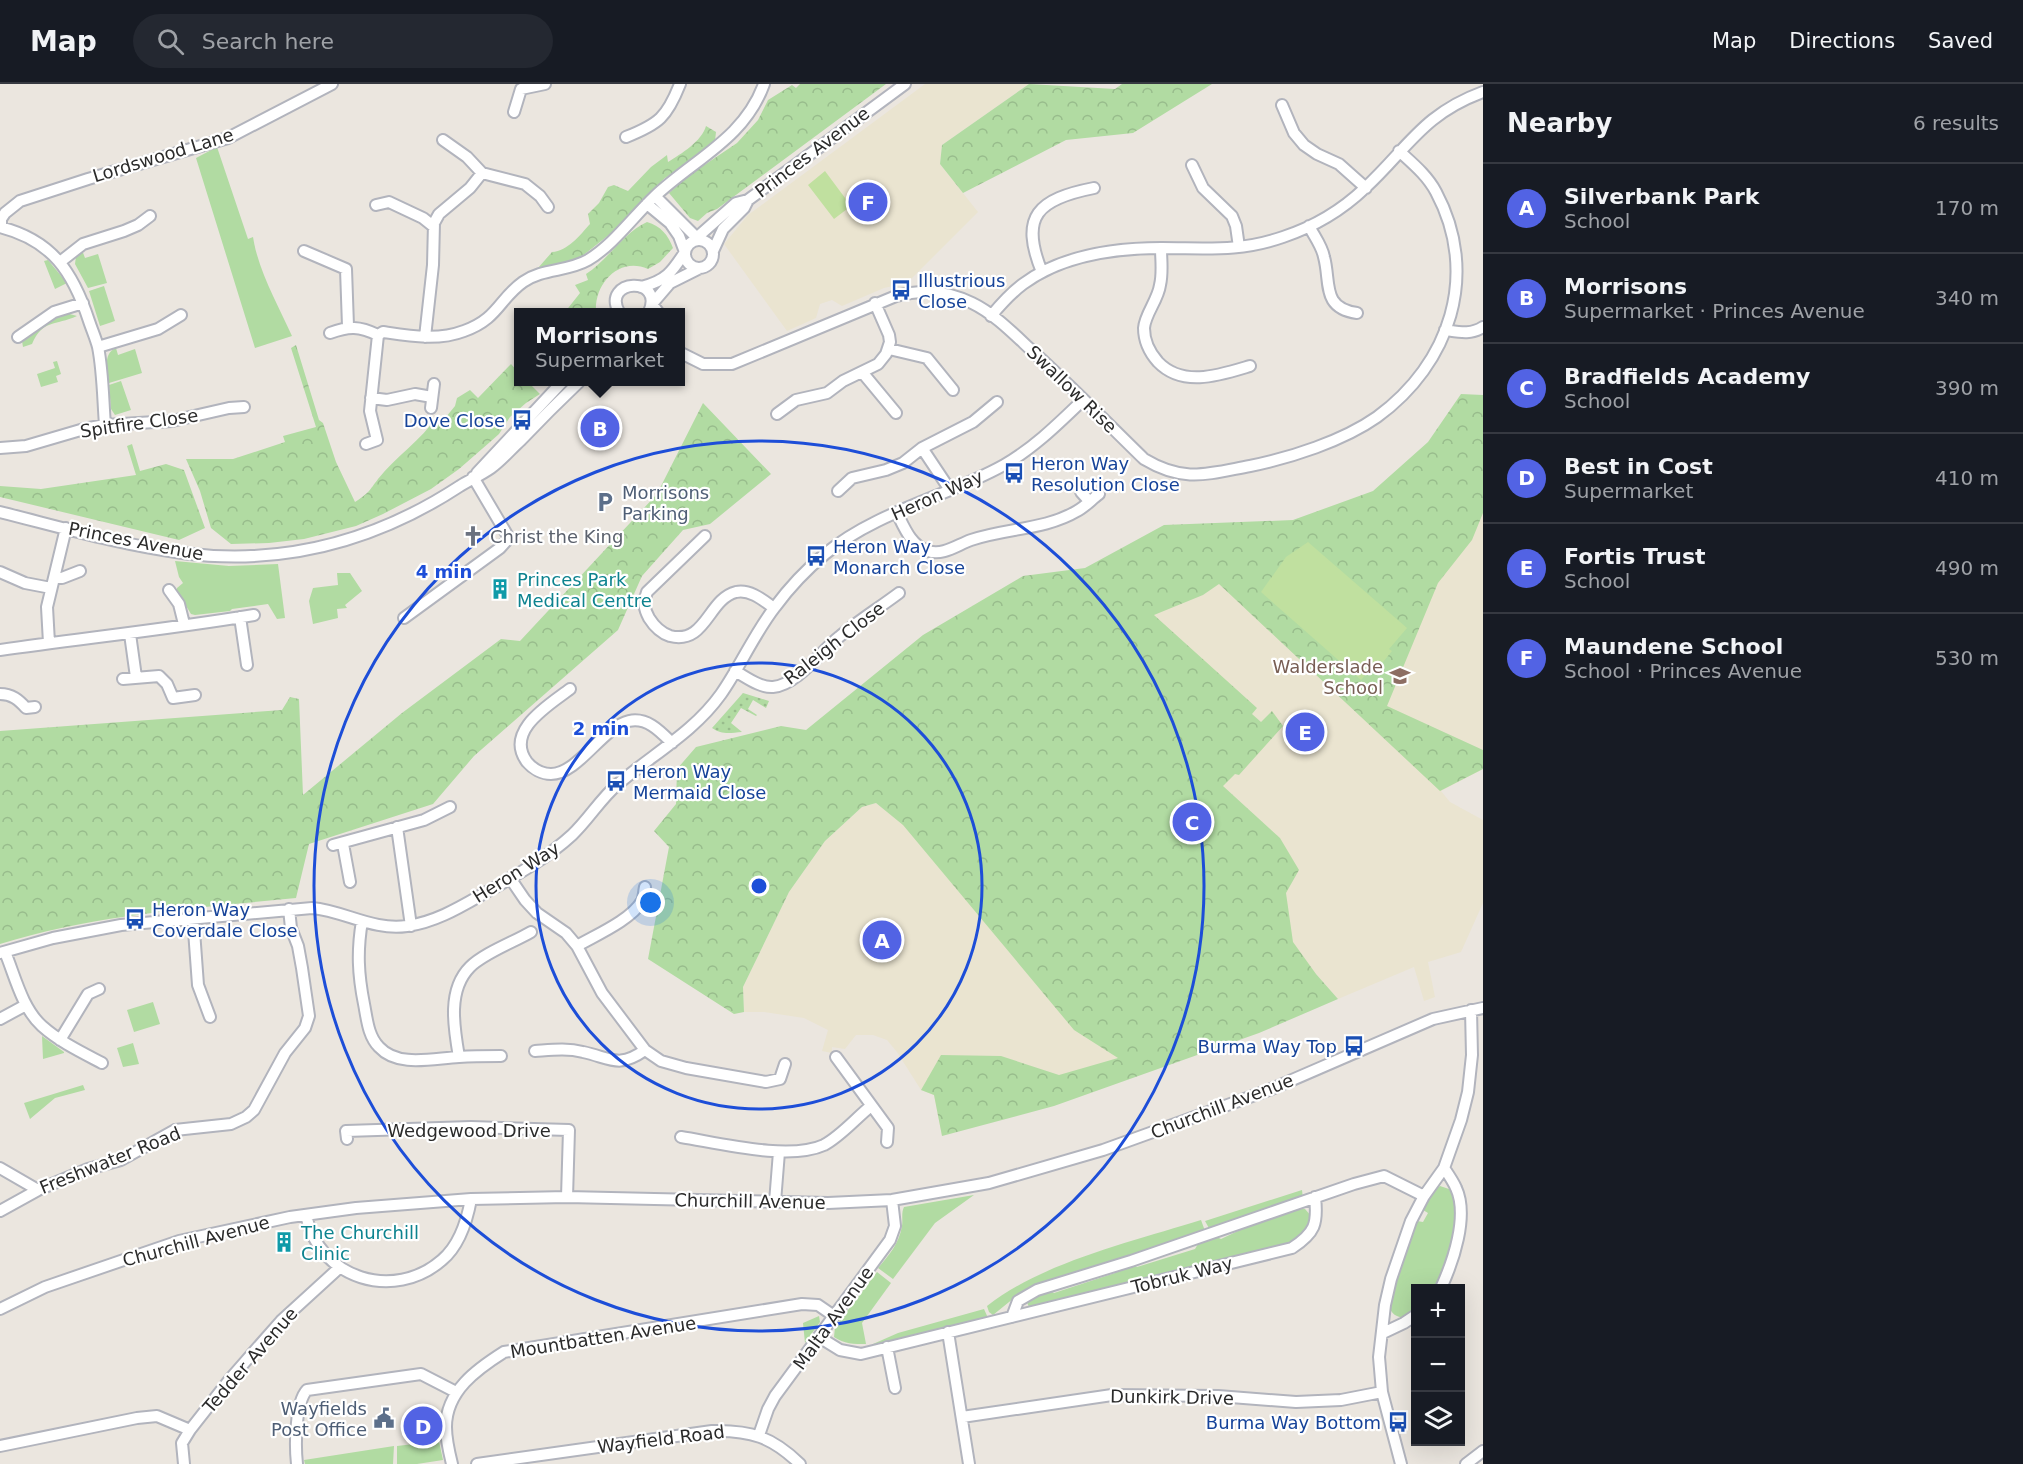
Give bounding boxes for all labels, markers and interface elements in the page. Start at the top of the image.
search box [133,14,553,68]
text: Map [30,25,97,58]
icon: search [154,25,187,58]
text: Search here [202,29,334,54]
text: Map [1712,29,1756,53]
text: Directions [1789,29,1895,53]
text: Saved [1928,29,1993,53]
street label: Princes Avenue [751,102,873,202]
text: Nearby [1507,108,1612,138]
text: 6 results [1913,111,1999,135]
street label: Lordswood Lane [90,124,236,186]
pin: F [848,180,888,224]
text: Silverbank Park [1564,184,1759,209]
text: A [1519,196,1534,220]
text: 170 m [1935,196,1999,220]
text: School [1564,209,1630,233]
place label: Illustrious Close [918,270,1005,312]
text: Morrisons [1564,274,1687,299]
bus stop icon: Illustrious Close [889,278,913,302]
text: B [1519,286,1534,310]
text: 340 m [1935,286,1999,310]
text: Supermarket · Princes Avenue [1564,299,1865,323]
popup [514,308,685,386]
text: Morrisons [535,323,658,348]
street label: Swallow Rise [1023,341,1121,437]
text: Supermarket [535,348,664,372]
text: Bradfields Academy [1564,364,1810,389]
text: C [1519,376,1534,400]
text: 390 m [1935,376,1999,400]
text: School [1564,389,1630,413]
street label: Spitfire Close [79,404,199,442]
pin: B [580,406,620,450]
bus stop icon: Dove Close [510,408,534,432]
place label: Dove Close [404,410,505,431]
place label: Heron Way Resolution Close [1031,453,1180,495]
text: Best in Cost [1564,454,1713,479]
bus stop icon: Heron Way Resolution Close [1002,461,1026,485]
street label: Heron Way [888,465,986,525]
text: D [1518,466,1535,490]
text: 410 m [1935,466,1999,490]
text: Supermarket [1564,479,1693,503]
place label: Morrisons Parking [622,482,709,524]
parking icon: Morrisons Parking [593,490,617,514]
street label: Princes Avenue [67,518,205,564]
church icon: Christ the King [461,524,485,548]
place label: Christ the King [490,526,623,547]
place label: Heron Way Monarch Close [833,536,965,578]
bus stop icon: Heron Way Monarch Close [804,544,828,568]
text: Fortis Trust [1564,544,1706,569]
text: E [1520,556,1533,580]
text: 490 m [1935,556,1999,580]
text: 4 min [416,561,472,582]
place label: Princes Park Medical Centre [517,569,652,611]
text: School [1564,569,1630,593]
building icon: Princes Park Medical Centre [488,577,512,601]
street label: Raleigh Close [780,597,888,689]
text: Maundene School [1564,634,1783,659]
text: F [1520,646,1533,670]
text: 530 m [1935,646,1999,670]
place label: Walderslade School [1273,656,1383,698]
text: School · Princes Avenue [1564,659,1802,683]
school or university icon: Walderslade School [1388,664,1412,688]
pin: E [1286,710,1324,754]
text: 2 min [573,718,629,739]
place label: Heron Way Mermaid Close [633,761,766,803]
bus stop icon: Heron Way Mermaid Close [604,769,628,793]
pin: C [1172,800,1212,844]
street label: Heron Way [469,837,563,907]
centre of rings [749,876,769,896]
your location [636,888,665,917]
place label: Heron Way Coverdale Close [152,899,298,941]
bus stop icon: Heron Way Coverdale Close [123,907,147,931]
pin: A [862,918,902,962]
bus stop icon: Burma Way Top [1342,1034,1366,1058]
place label: Burma Way Top [1197,1036,1337,1057]
street label: Churchill Avenue [1148,1069,1296,1143]
street label: Wedgewood Drive [387,1120,551,1141]
street label: Freshwater Road [36,1122,184,1198]
street label: Churchill Avenue [674,1189,826,1213]
street label: Churchill Avenue [120,1211,272,1271]
place label: The Churchill Clinic [300,1222,419,1264]
building icon: The Churchill Clinic [272,1230,296,1254]
street label: Tobruk Way [1128,1252,1235,1298]
street label: Malta Avenue [789,1262,877,1374]
map controls [1411,1284,1465,1446]
button: + [1411,1284,1465,1338]
street label: Tedder Avenue [198,1303,302,1418]
street label: Mountbatten Avenue [508,1312,698,1362]
button: − [1411,1338,1465,1392]
street label: Dunkirk Drive [1110,1385,1234,1409]
button: layers [1411,1392,1465,1446]
place label: Wayfields Post Office [271,1398,367,1440]
pin: D [404,1404,442,1448]
public building icon: Wayfields Post Office [372,1406,396,1430]
bus stop icon: Burma Way Bottom [1386,1410,1410,1434]
place label: Burma Way Bottom [1206,1412,1381,1433]
street label: Wayfield Road [596,1421,726,1457]

